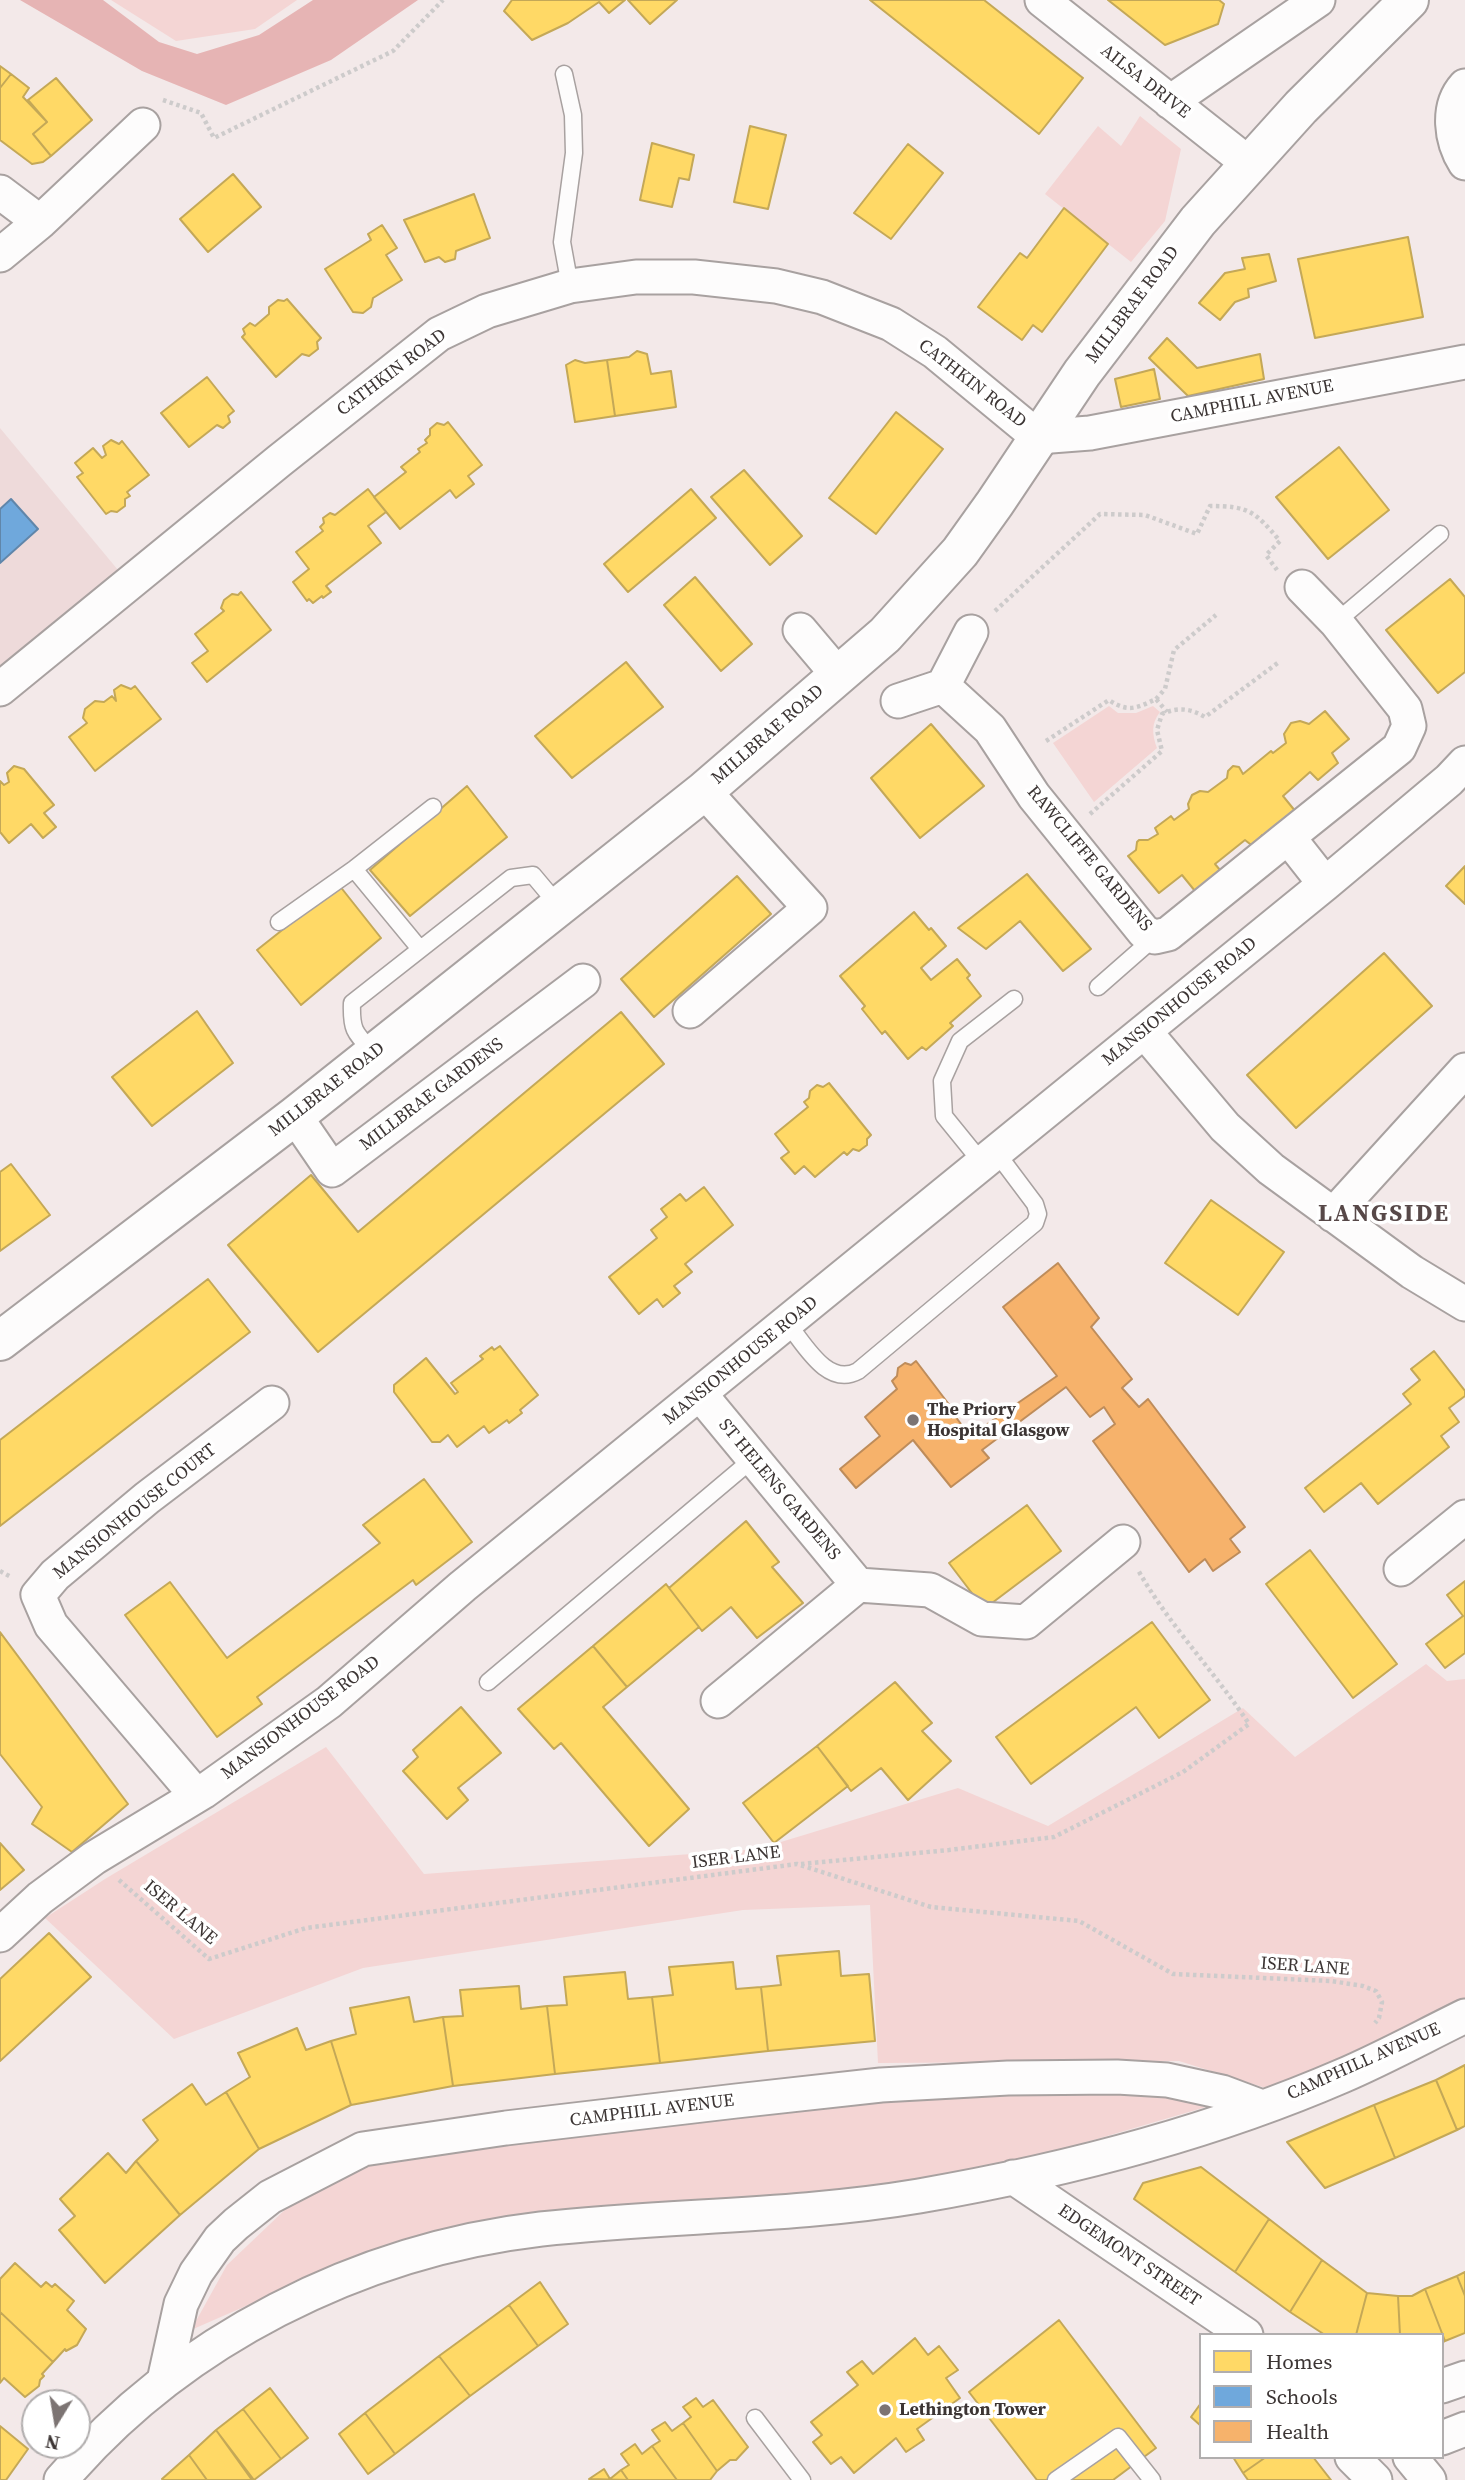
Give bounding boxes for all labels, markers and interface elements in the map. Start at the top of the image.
street label: AILSA DRIVE [1096,40,1194,124]
street label: MILLBRAE ROAD [1082,242,1184,368]
street label: CATHKIN ROAD [333,325,451,421]
street label: CATHKIN ROAD [914,335,1030,433]
street label: CAMPHILL AVENUE [1169,376,1335,428]
street label: MILLBRAE ROAD [708,681,828,789]
street label: RAWCLIFFE GARDENS [1022,782,1156,936]
street label: MANSIONHOUSE ROAD [1098,933,1262,1071]
street label: MILLBRAE GARDENS [356,1034,508,1156]
street label: MILLBRAE ROAD [265,1038,389,1142]
district label: LANGSIDE [1319,1201,1449,1229]
street label: MANSIONHOUSE ROAD [659,1292,823,1430]
place label: The Priory Hospital Glasgow [927,1399,1070,1442]
marker: The Priory Hospital Glasgow [905,1412,921,1428]
street label: ST HELENS GARDENS [714,1415,844,1565]
street label: MANSIONHOUSE COURT [49,1440,221,1584]
street label: MANSIONHOUSE ROAD [218,1651,384,1785]
street label: ISER LANE [691,1842,781,1874]
street label: ISER LANE [139,1876,221,1950]
street label: ISER LANE [1260,1953,1350,1981]
street label: CAMPHILL AVENUE [1284,2018,1444,2106]
street label: CAMPHILL AVENUE [569,2090,735,2132]
street label: EDGEMONT STREET [1054,2200,1204,2312]
legend [1199,2333,1444,2459]
text: Homes [1266,2347,1332,2376]
text: Schools [1266,2382,1338,2411]
north arrow [21,2389,91,2459]
place label: Lethington Tower [899,2399,1046,2421]
marker: Lethington Tower [877,2402,893,2418]
text: Health [1266,2417,1329,2446]
text: N [43,2429,62,2457]

